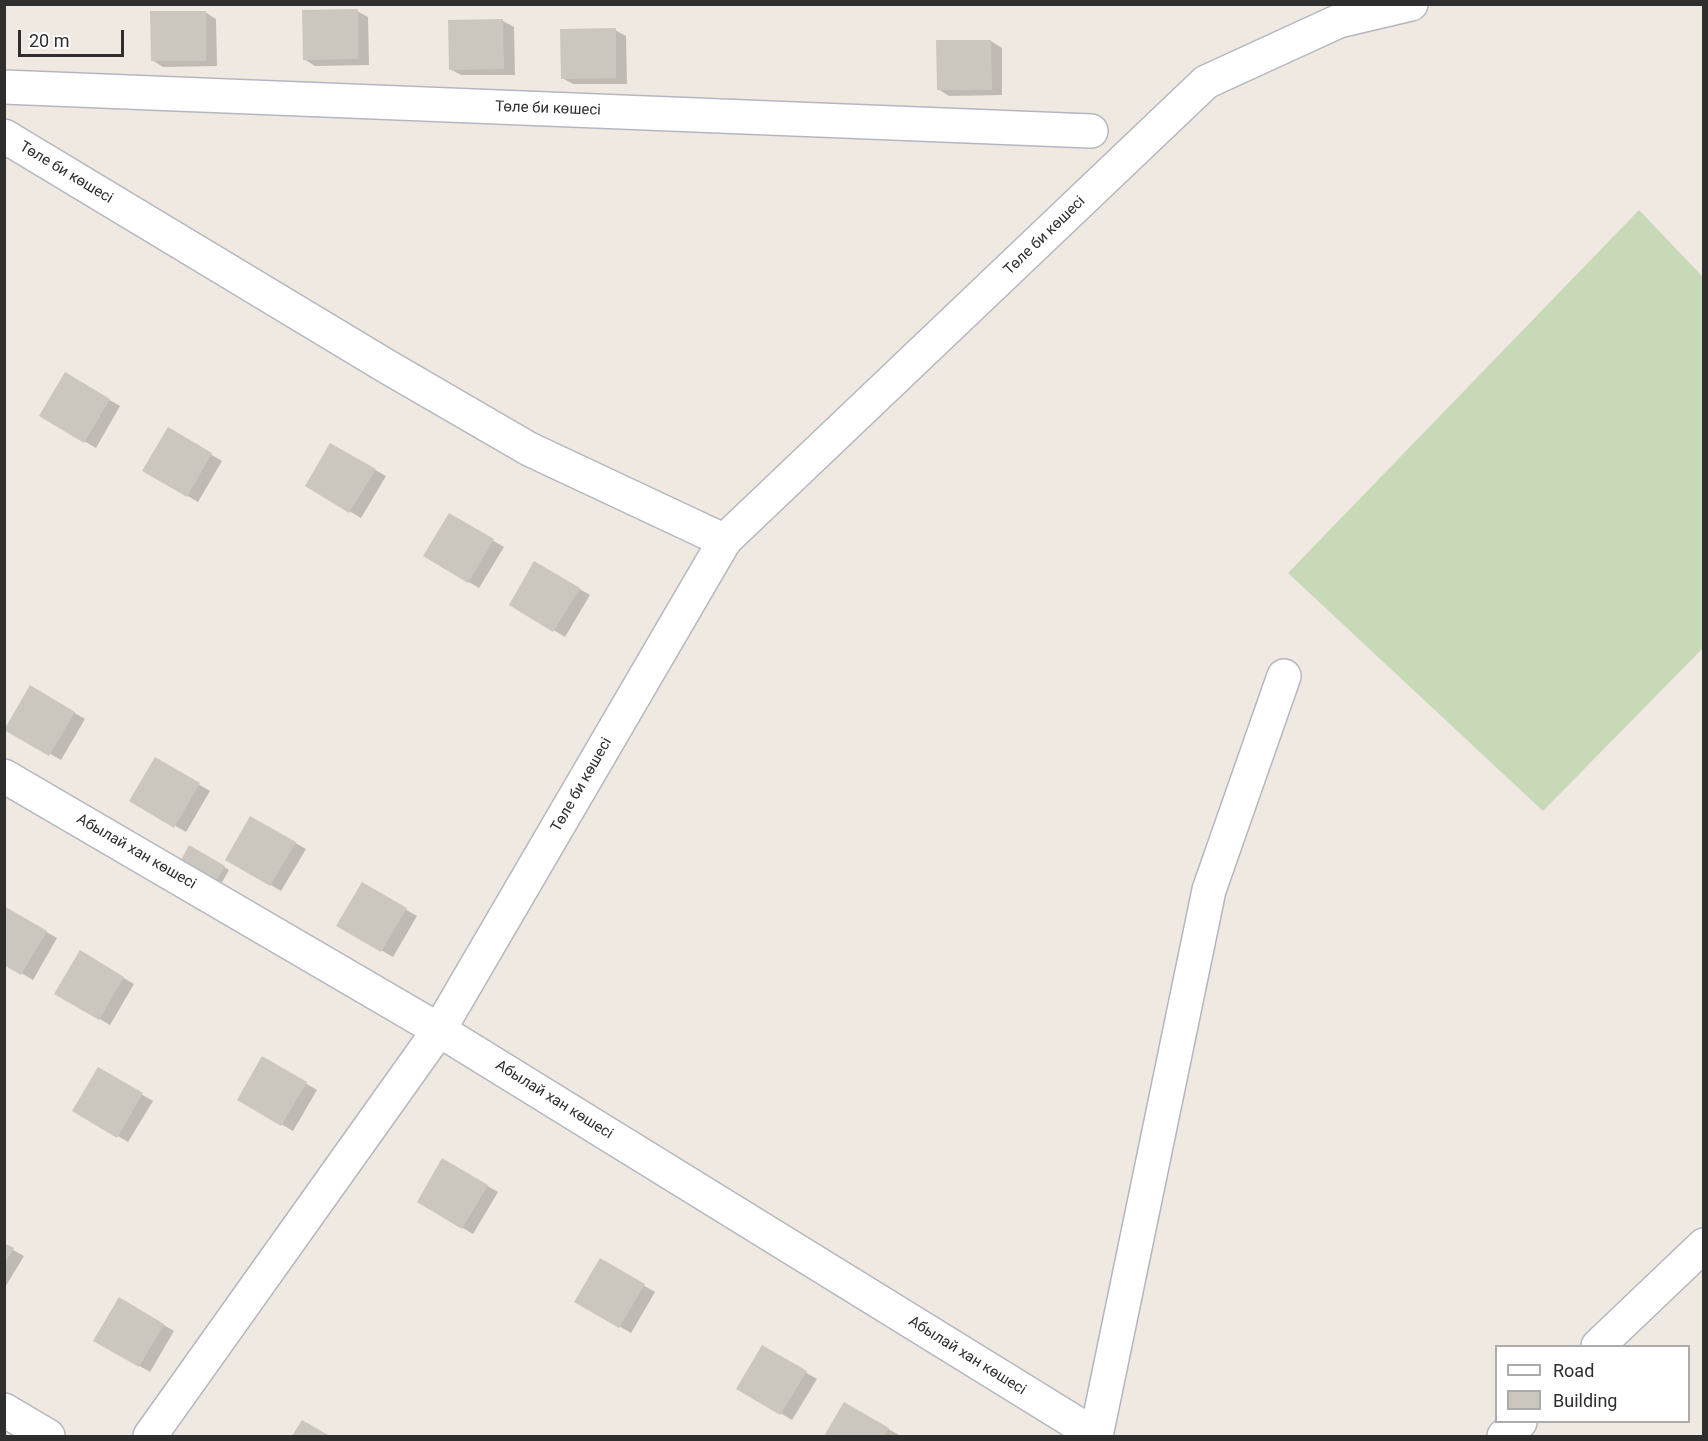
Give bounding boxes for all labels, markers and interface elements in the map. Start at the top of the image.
scale bar [21,18,128,56]
text: 20 m [29,30,69,51]
street label: Төле би көшесі [495,98,601,120]
street label: Төле би көшесі [16,138,116,208]
street label: Төле би көшесі [1001,193,1089,279]
street label: Төле би көшесі [548,735,616,835]
street label: Абылай хан көшесі [73,810,199,894]
street label: Абылай хан көшесі [492,1057,616,1143]
street label: Абылай хан көшесі [905,1313,1029,1399]
legend [1495,1345,1690,1423]
text: Road [1553,1360,1594,1381]
text: Building [1553,1390,1617,1411]

